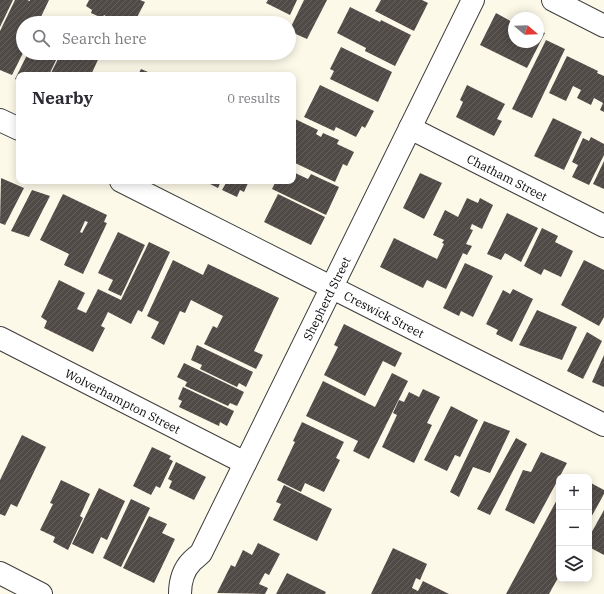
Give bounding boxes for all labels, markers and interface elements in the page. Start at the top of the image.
north arrow [508,12,544,48]
search box [16,16,296,60]
icon: search [30,27,52,49]
text: Search here [62,29,147,48]
text: Nearby [32,87,93,109]
text: 0 results [227,90,280,107]
street label: Chatham Street [465,151,550,204]
street label: Shepherd Street [299,254,353,343]
street label: Creswick Street [342,287,427,341]
street label: Wolverhampton Street [63,365,183,436]
map controls [556,474,592,582]
button: + [556,474,592,510]
button: − [556,510,592,546]
button: layers [556,546,592,582]

